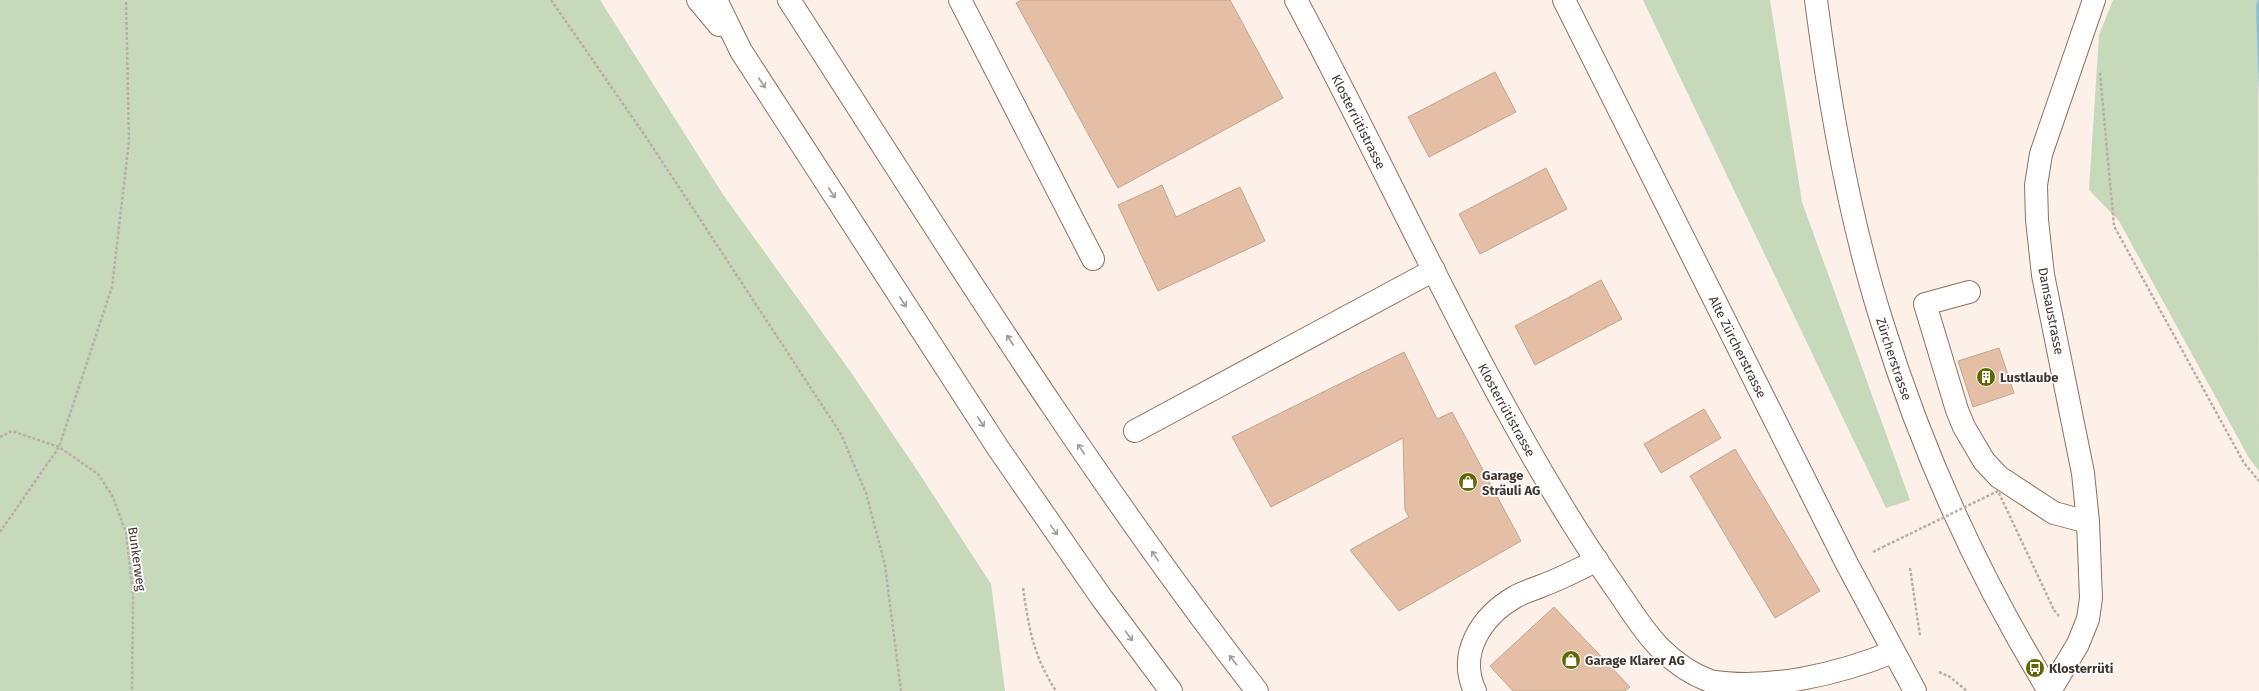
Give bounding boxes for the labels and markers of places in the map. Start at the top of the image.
building icon: Lustlaube [1975,366,1997,388]
place label: Lustlaube [2000,370,2058,385]
place label: Garage Sträuli AG [1482,468,1540,498]
shop icon: Garage Sträuli AG [1457,471,1479,493]
shop icon: Garage Klarer AG [1560,649,1582,671]
place label: Garage Klarer AG [1585,653,1685,668]
bus stop icon: Klosterrüti [2024,657,2046,679]
place label: Klosterrüti [2049,661,2114,676]

